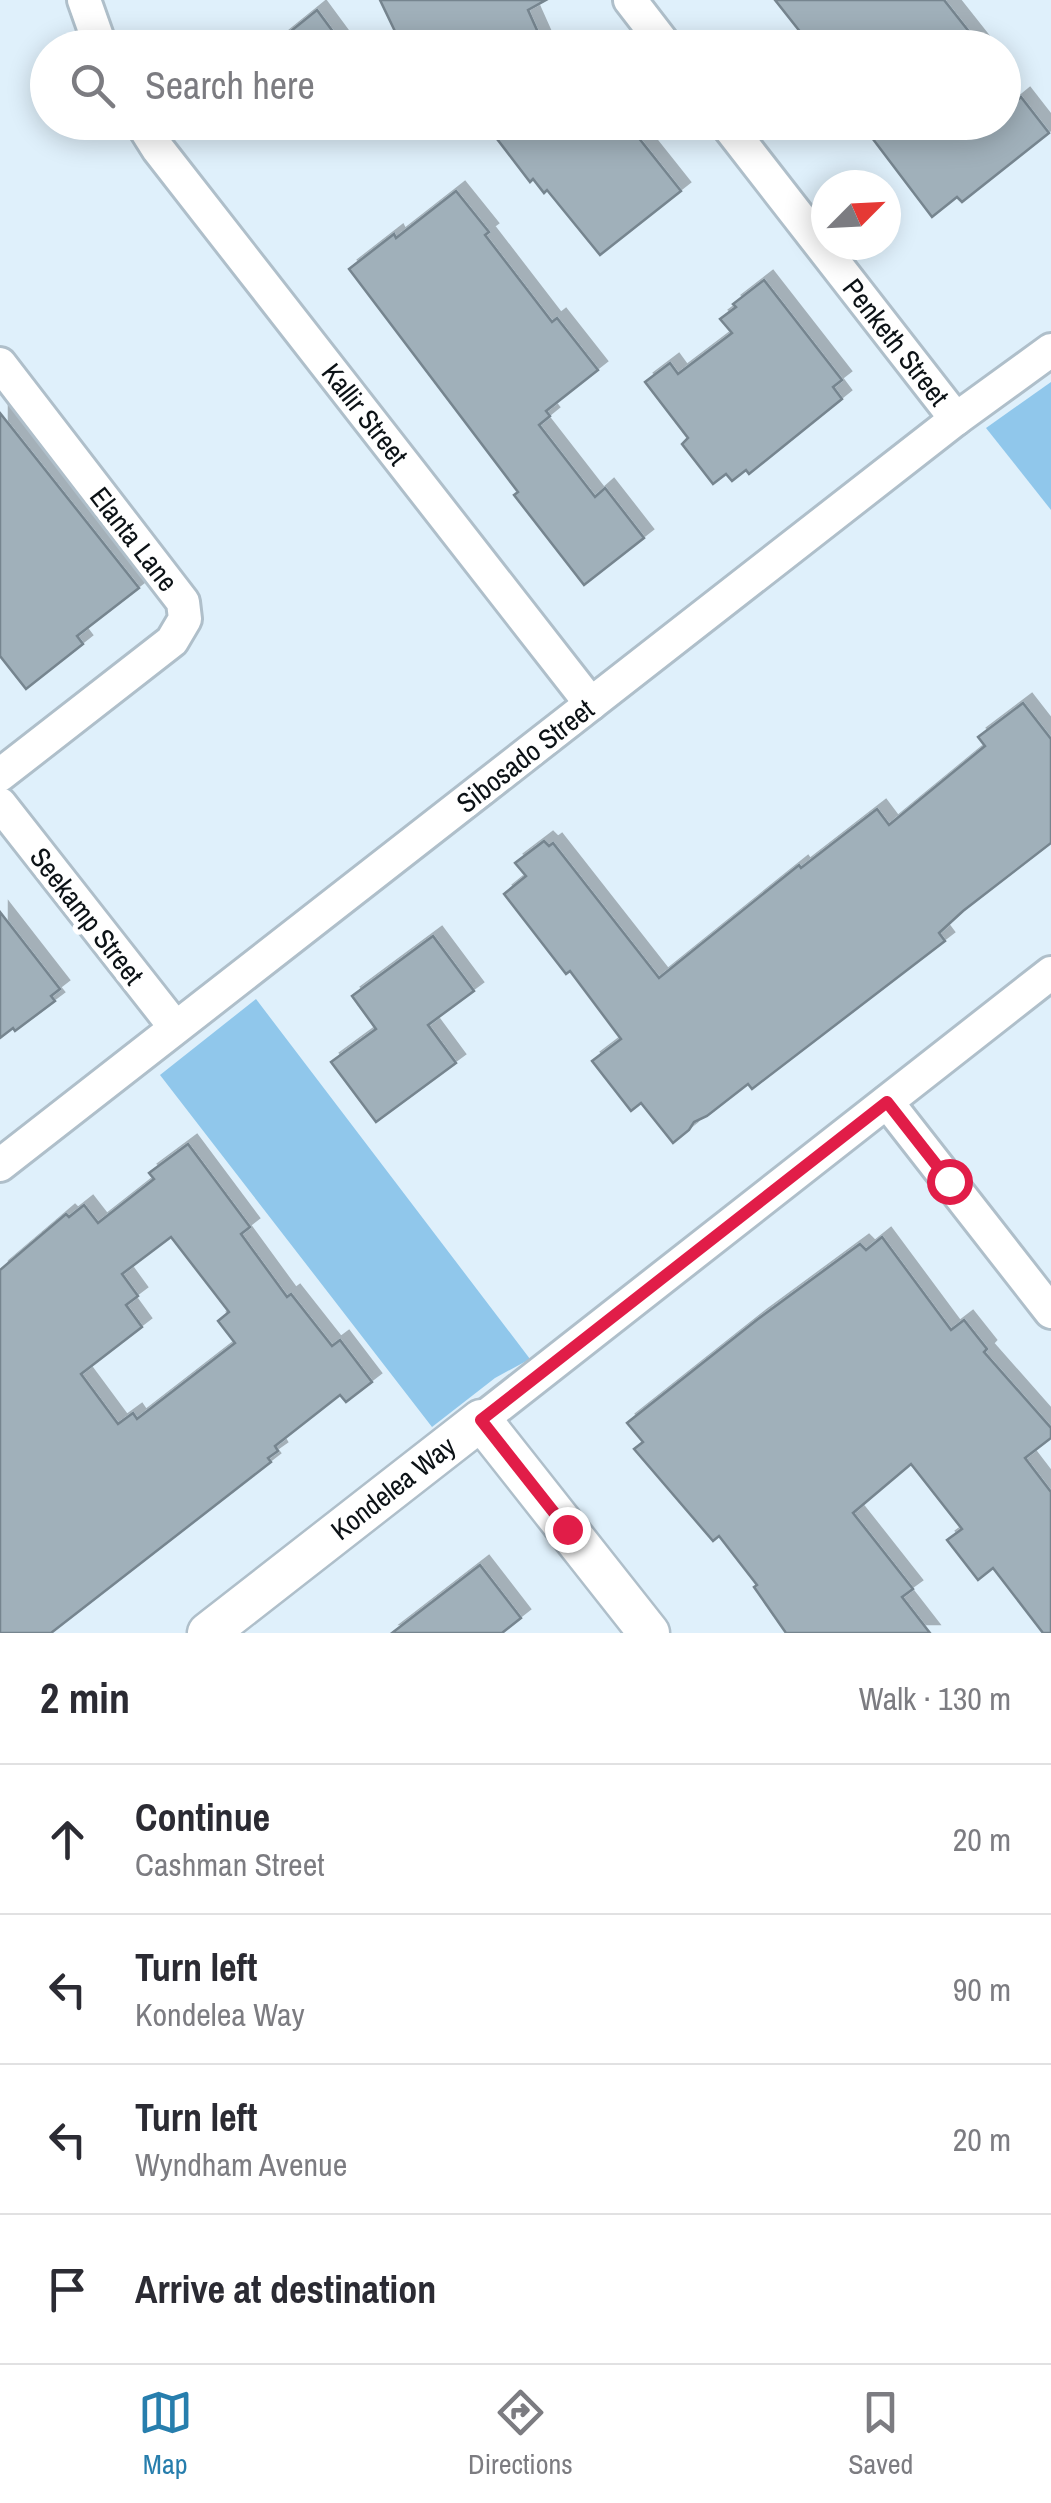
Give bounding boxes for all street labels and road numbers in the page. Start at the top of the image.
street label: Penketh Street [834,270,958,414]
street label: Kallir Street [313,355,417,473]
street label: Elanta Lane [81,479,187,599]
street label: Sibosado Street [448,690,602,822]
street label: Seekamp Street [21,839,153,993]
street label: Kondelea Way [323,1427,464,1549]

